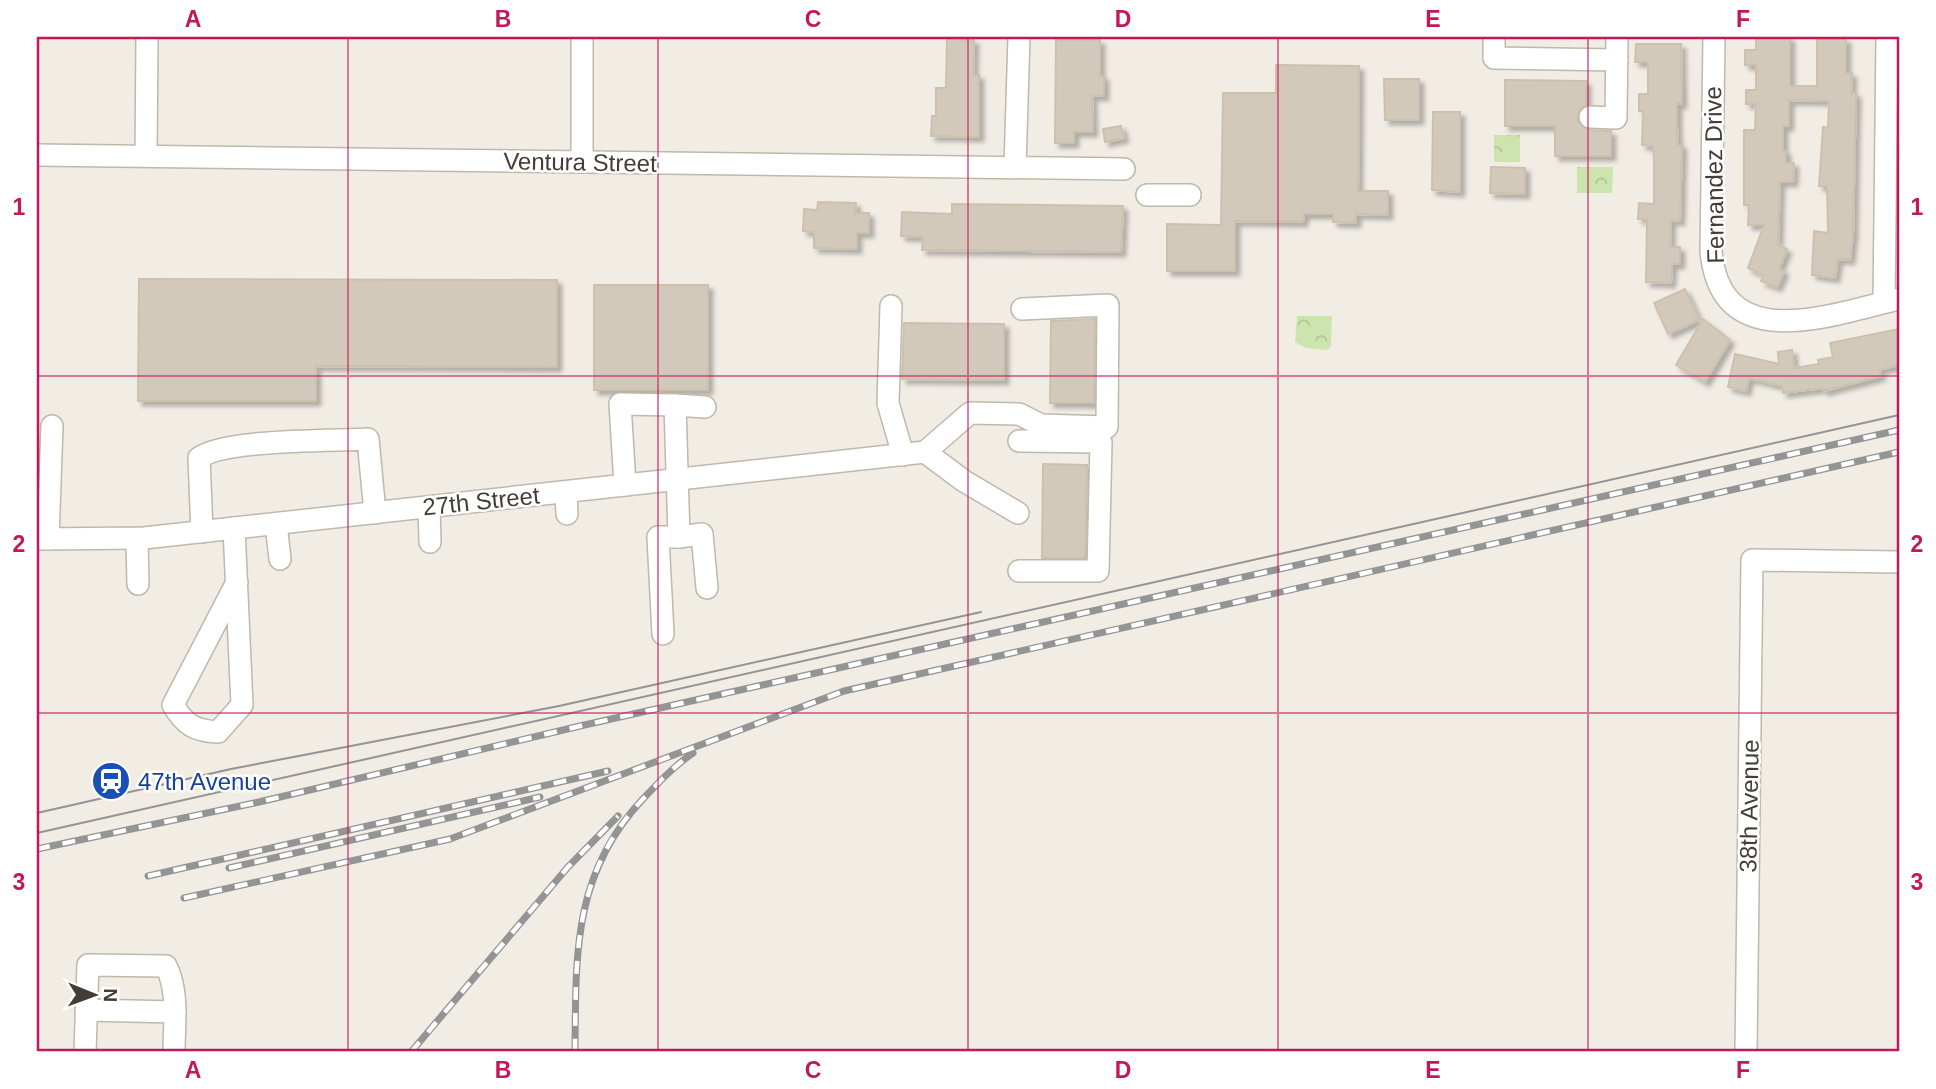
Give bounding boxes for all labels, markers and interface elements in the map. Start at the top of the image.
text: A [185,6,201,32]
text: B [495,6,511,32]
text: C [805,6,821,32]
text: D [1115,6,1131,32]
text: E [1425,6,1441,32]
text: F [1736,6,1750,32]
street label: Fernandez Drive [1699,86,1729,264]
street label: Ventura Street [503,147,657,177]
text: 1 [13,194,26,220]
text: 1 [1911,194,1924,220]
street label: 27th Street [421,481,541,521]
text: 2 [13,531,25,557]
text: 2 [1911,531,1923,557]
street label: 38th Avenue [1734,739,1764,873]
station icon: 47th Avenue [90,760,132,802]
place label: 47th Avenue [138,768,271,795]
text: 3 [13,869,25,895]
text: 3 [1911,869,1923,895]
north arrow [60,960,130,1030]
text: N [100,988,121,1002]
text: A [185,1057,201,1083]
text: B [495,1057,511,1083]
text: C [805,1057,821,1083]
text: D [1115,1057,1131,1083]
text: E [1425,1057,1441,1083]
text: F [1736,1057,1750,1083]

